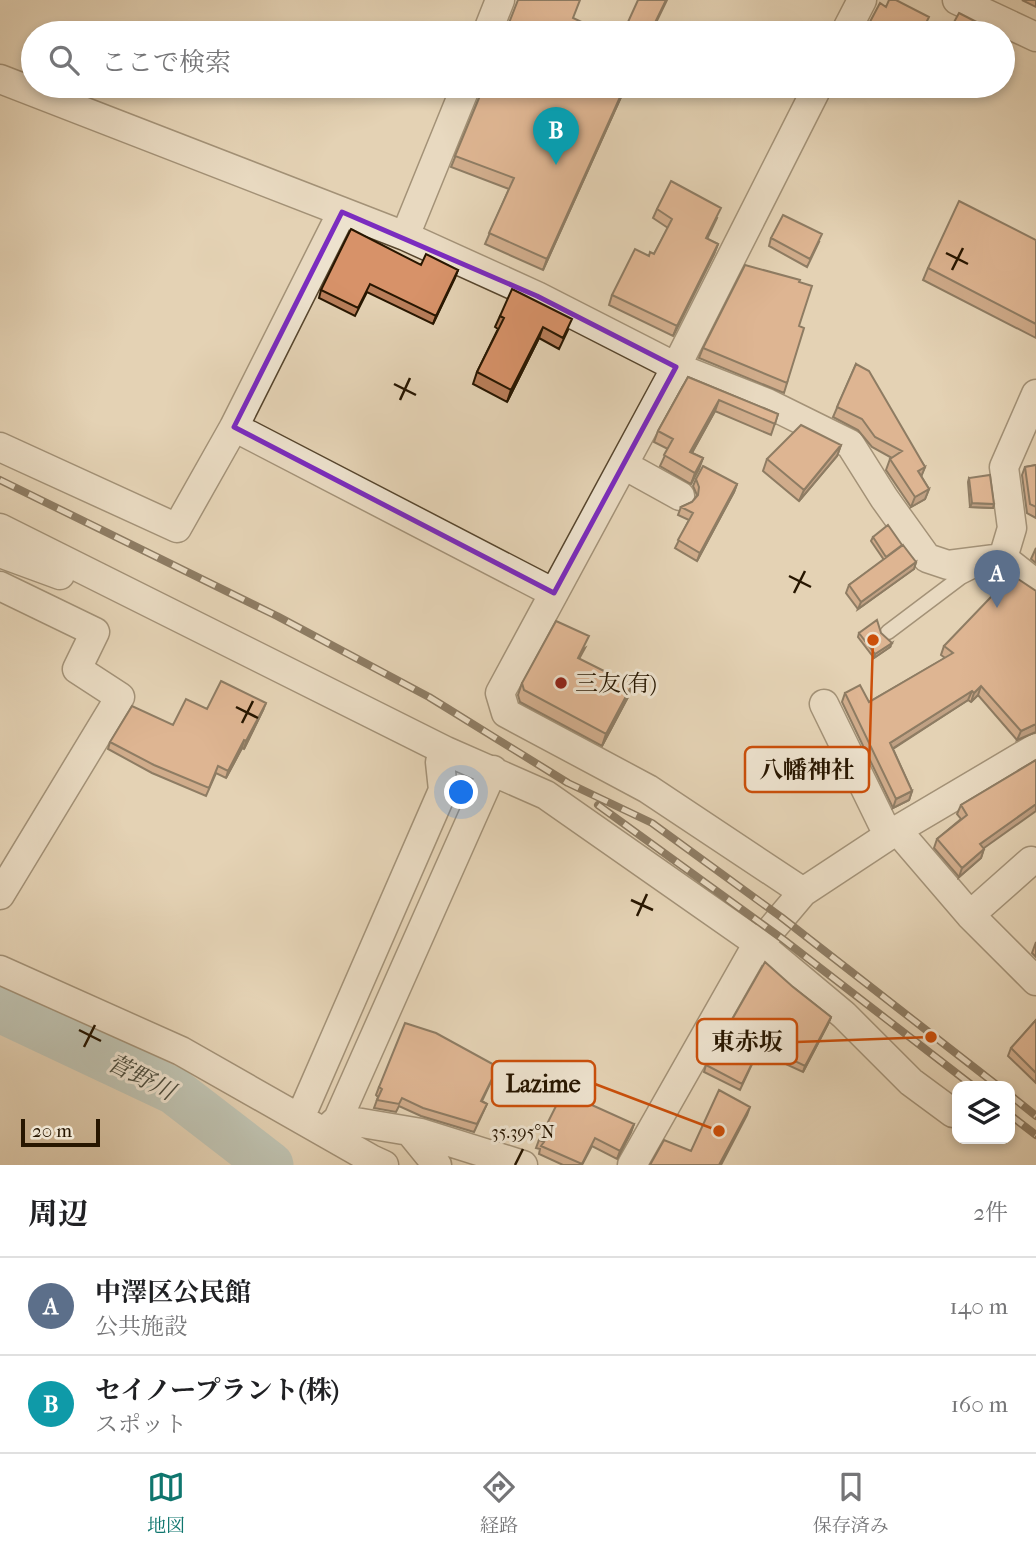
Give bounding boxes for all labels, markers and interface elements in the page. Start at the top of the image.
search box [21,21,1015,98]
icon: search [45,41,83,79]
text: ここで検索 [101,47,231,78]
pin: B [533,107,579,165]
pin: A [974,550,1020,608]
place label: 三友(有) [575,670,657,697]
marker: 三友(有) [553,675,569,691]
callout: 八幡神社 [745,747,869,792]
text: 八幡神社 [759,756,855,784]
your location [444,775,478,809]
callout: 東赤坂 [697,1019,797,1064]
text: 東赤坂 [711,1028,783,1056]
water label: 菅野川 [103,1048,182,1107]
callout: Lazime [492,1061,595,1106]
text: Lazime [505,1070,581,1098]
map controls [952,1081,1015,1144]
button: layers [952,1081,1015,1144]
scale bar [21,1116,100,1148]
text: 20 m [32,1120,72,1142]
text: 35.395°N [491,1122,555,1143]
text: 周辺 [28,1197,88,1232]
text: 2件 [973,1199,1008,1226]
text: 中澤区公民館 [95,1277,251,1308]
text: A [44,1293,58,1320]
text: 140 m [949,1293,1008,1320]
text: 公共施設 [95,1313,187,1340]
text: セイノープラント(株) [95,1375,339,1406]
text: B [44,1391,58,1418]
text: 160 m [951,1391,1008,1418]
text: スポット [95,1411,187,1438]
tab: 地図 [147,1468,185,1537]
tab: 経路 [480,1468,518,1537]
tab: 保存済み [813,1468,889,1537]

